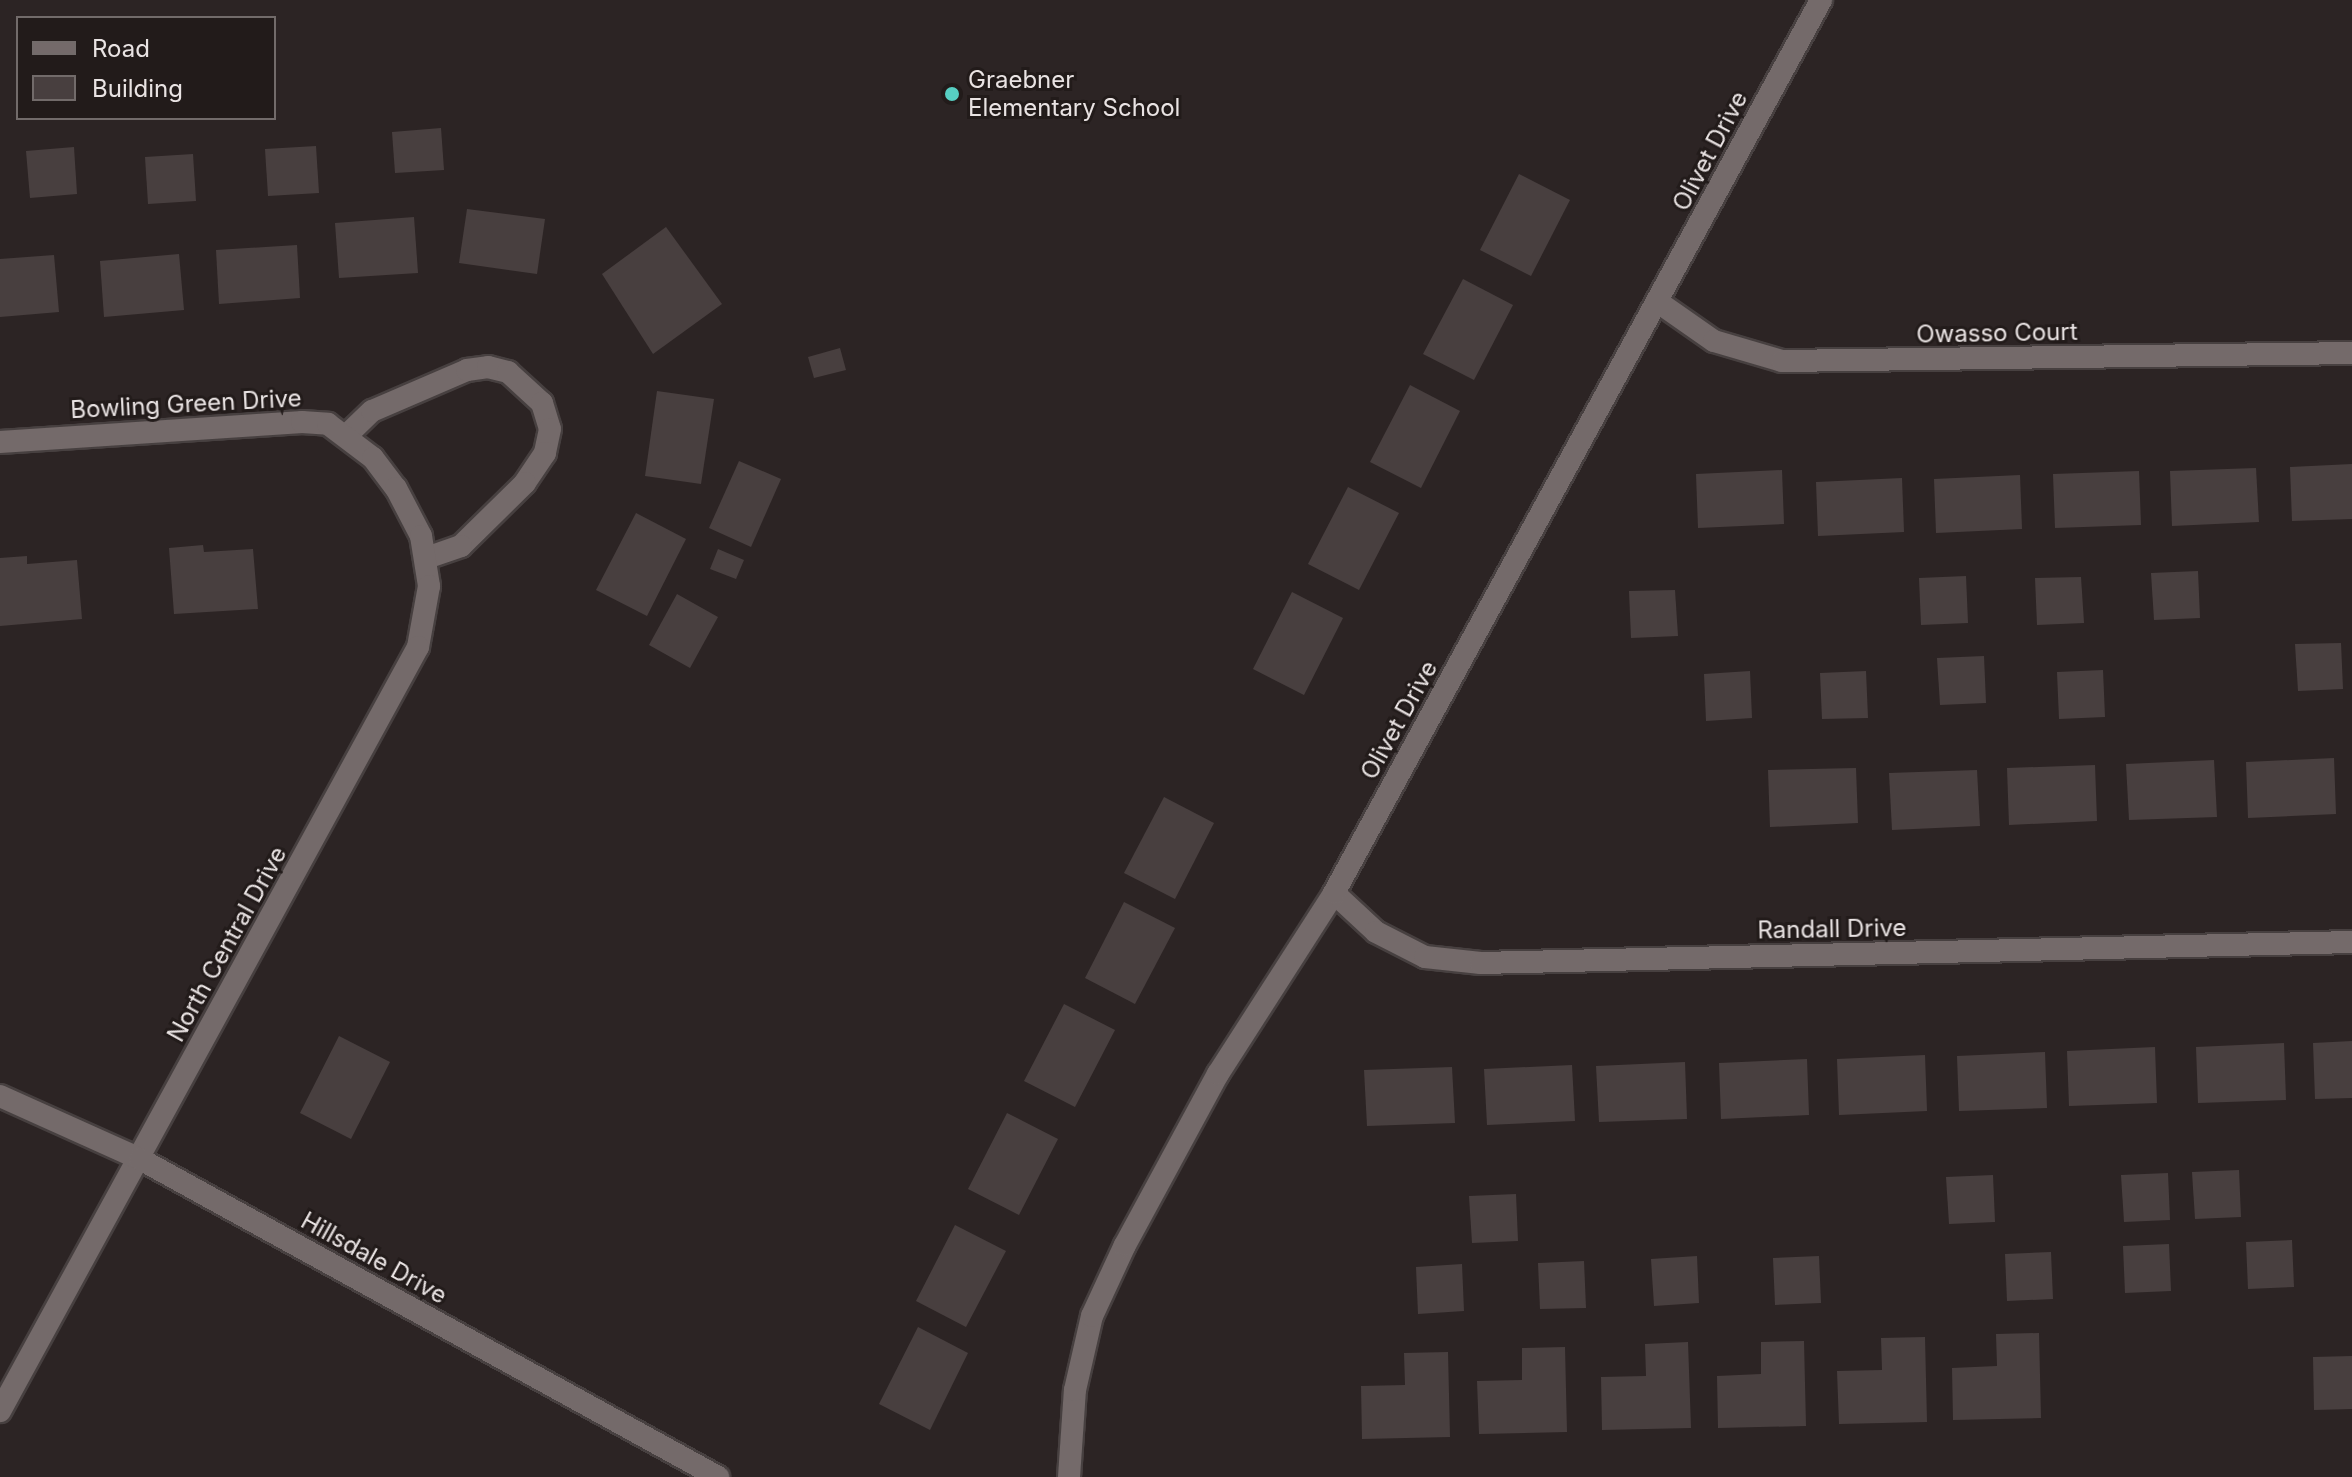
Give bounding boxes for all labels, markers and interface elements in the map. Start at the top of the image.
legend [16,16,276,120]
text: Road [92,34,150,63]
place label: Graebner Elementary School [968,66,1180,122]
text: Building [92,74,183,103]
marker: Graebner Elementary School [943,85,961,103]
street label: Olivet Drive [1667,86,1753,216]
street label: Owasso Court [1916,317,2078,349]
street label: Bowling Green Drive [70,384,302,424]
street label: Olivet Drive [1355,656,1443,784]
street label: North Central Drive [161,841,293,1047]
street label: Randall Drive [1757,913,1907,945]
street label: Hillsdale Drive [296,1206,452,1310]

